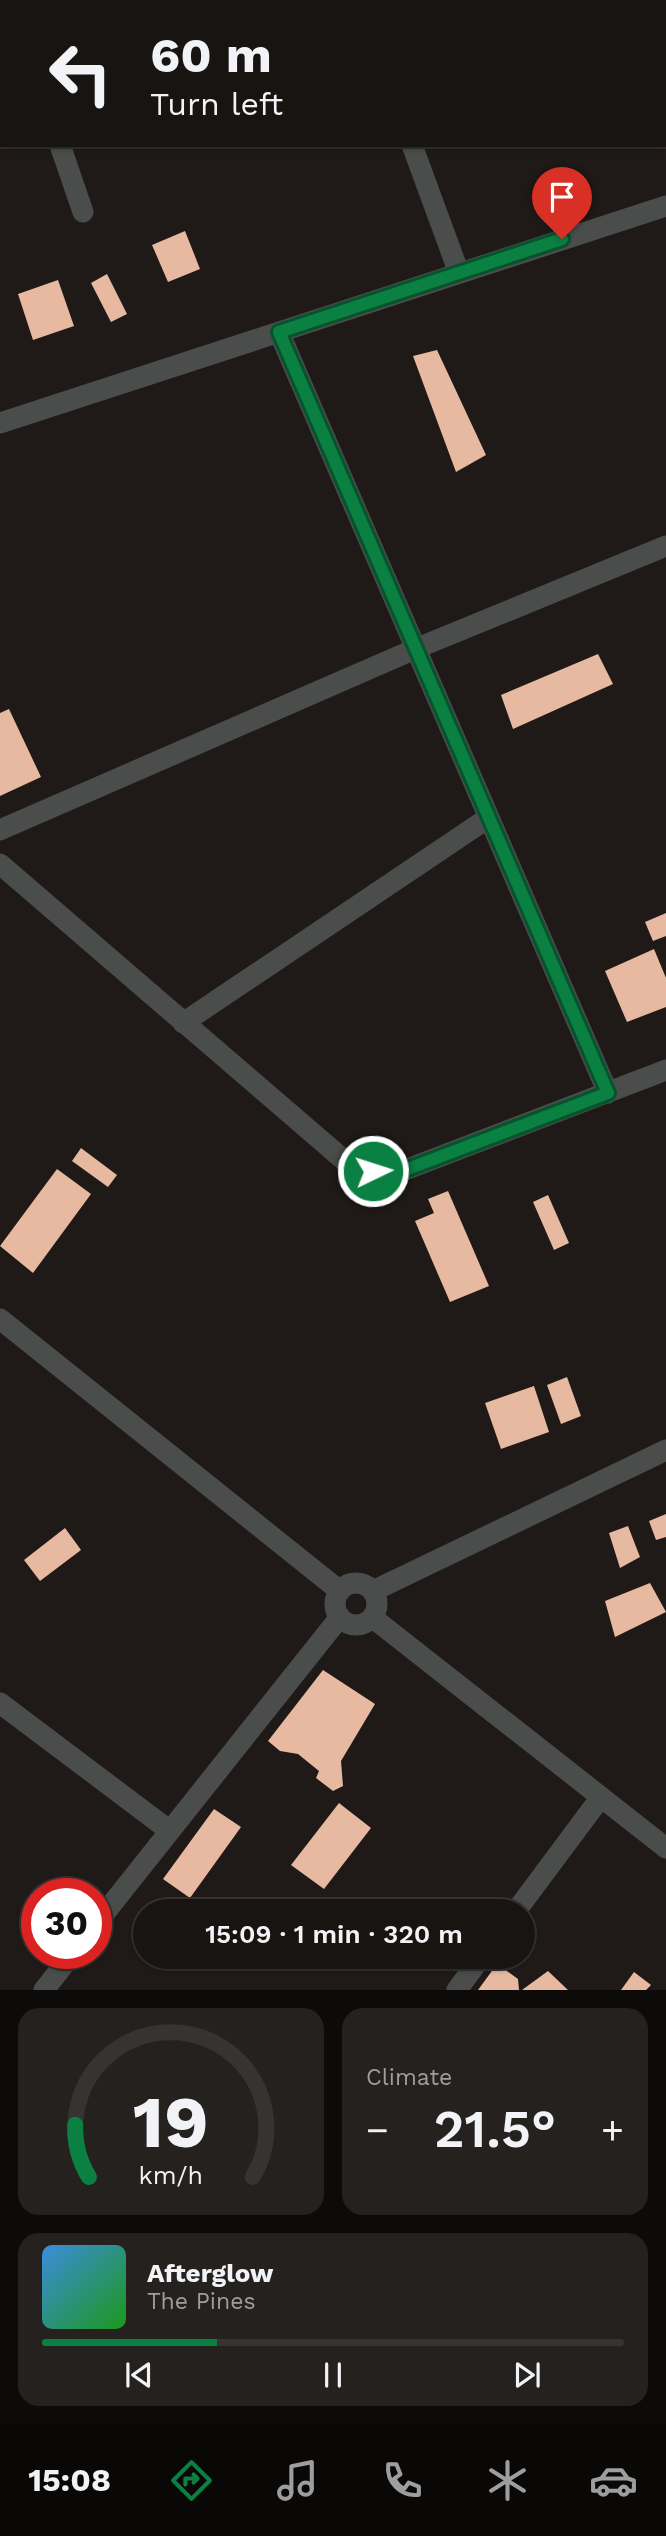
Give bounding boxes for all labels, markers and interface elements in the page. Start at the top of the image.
text: 60 m [150,26,272,84]
icon: left [35,28,126,119]
text: Turn left [150,85,283,123]
pin [532,167,592,239]
icon: arrive [543,178,581,216]
position arrow [336,1134,410,1208]
speed limit sign: 30 [21,1878,112,1969]
text: 15:09 · 1 min · 320 m [205,1919,463,1949]
text: Climate [366,2064,452,2091]
text: 19 [133,2080,209,2166]
text: 21.5° [434,2099,556,2160]
text: − [366,2108,389,2152]
text: + [601,2108,624,2152]
text: km/h [139,2161,203,2190]
text: Afterglow [147,2258,273,2288]
text: The Pines [147,2288,256,2315]
icon: previous [120,2356,158,2394]
icon: pause [314,2356,352,2394]
icon: next [508,2356,546,2394]
icon: directions [167,2456,216,2505]
icon: music [273,2456,322,2505]
icon: phone [378,2456,427,2505]
icon: climate [483,2456,532,2505]
icon: car [589,2456,638,2505]
text: 15:08 [28,2461,111,2499]

